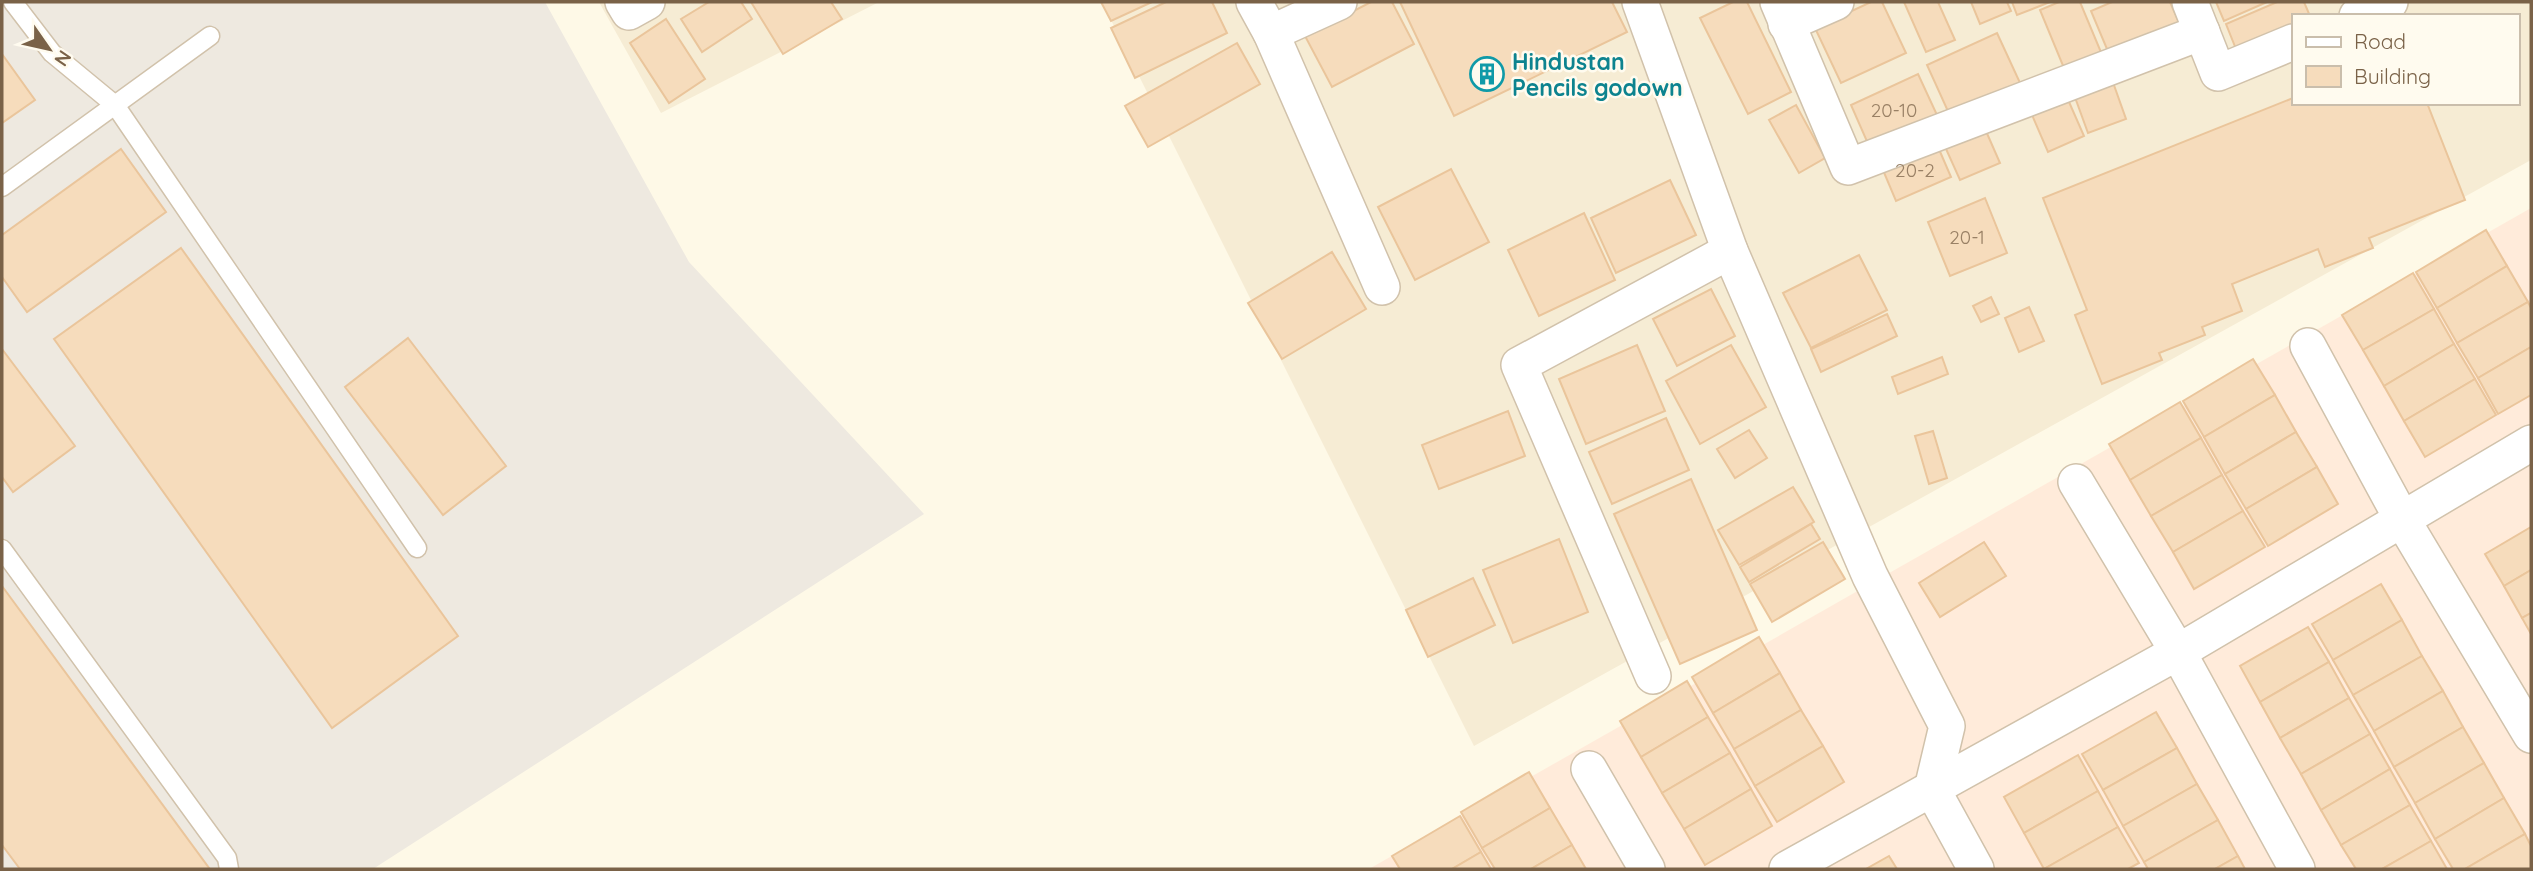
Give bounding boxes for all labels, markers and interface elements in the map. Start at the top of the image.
north arrow [14,14,84,84]
legend [2292,14,2519,105]
text: Road [2354,28,2406,54]
text: N [49,46,77,71]
place label: Hindustan Pencils godown [1512,47,1683,102]
building icon: Hindustan Pencils godown [1468,55,1506,93]
text: Building [2354,63,2431,89]
house number: 20-10 [1871,98,1917,122]
house number: 20-2 [1895,158,1935,182]
house number: 20-1 [1949,225,1985,249]

